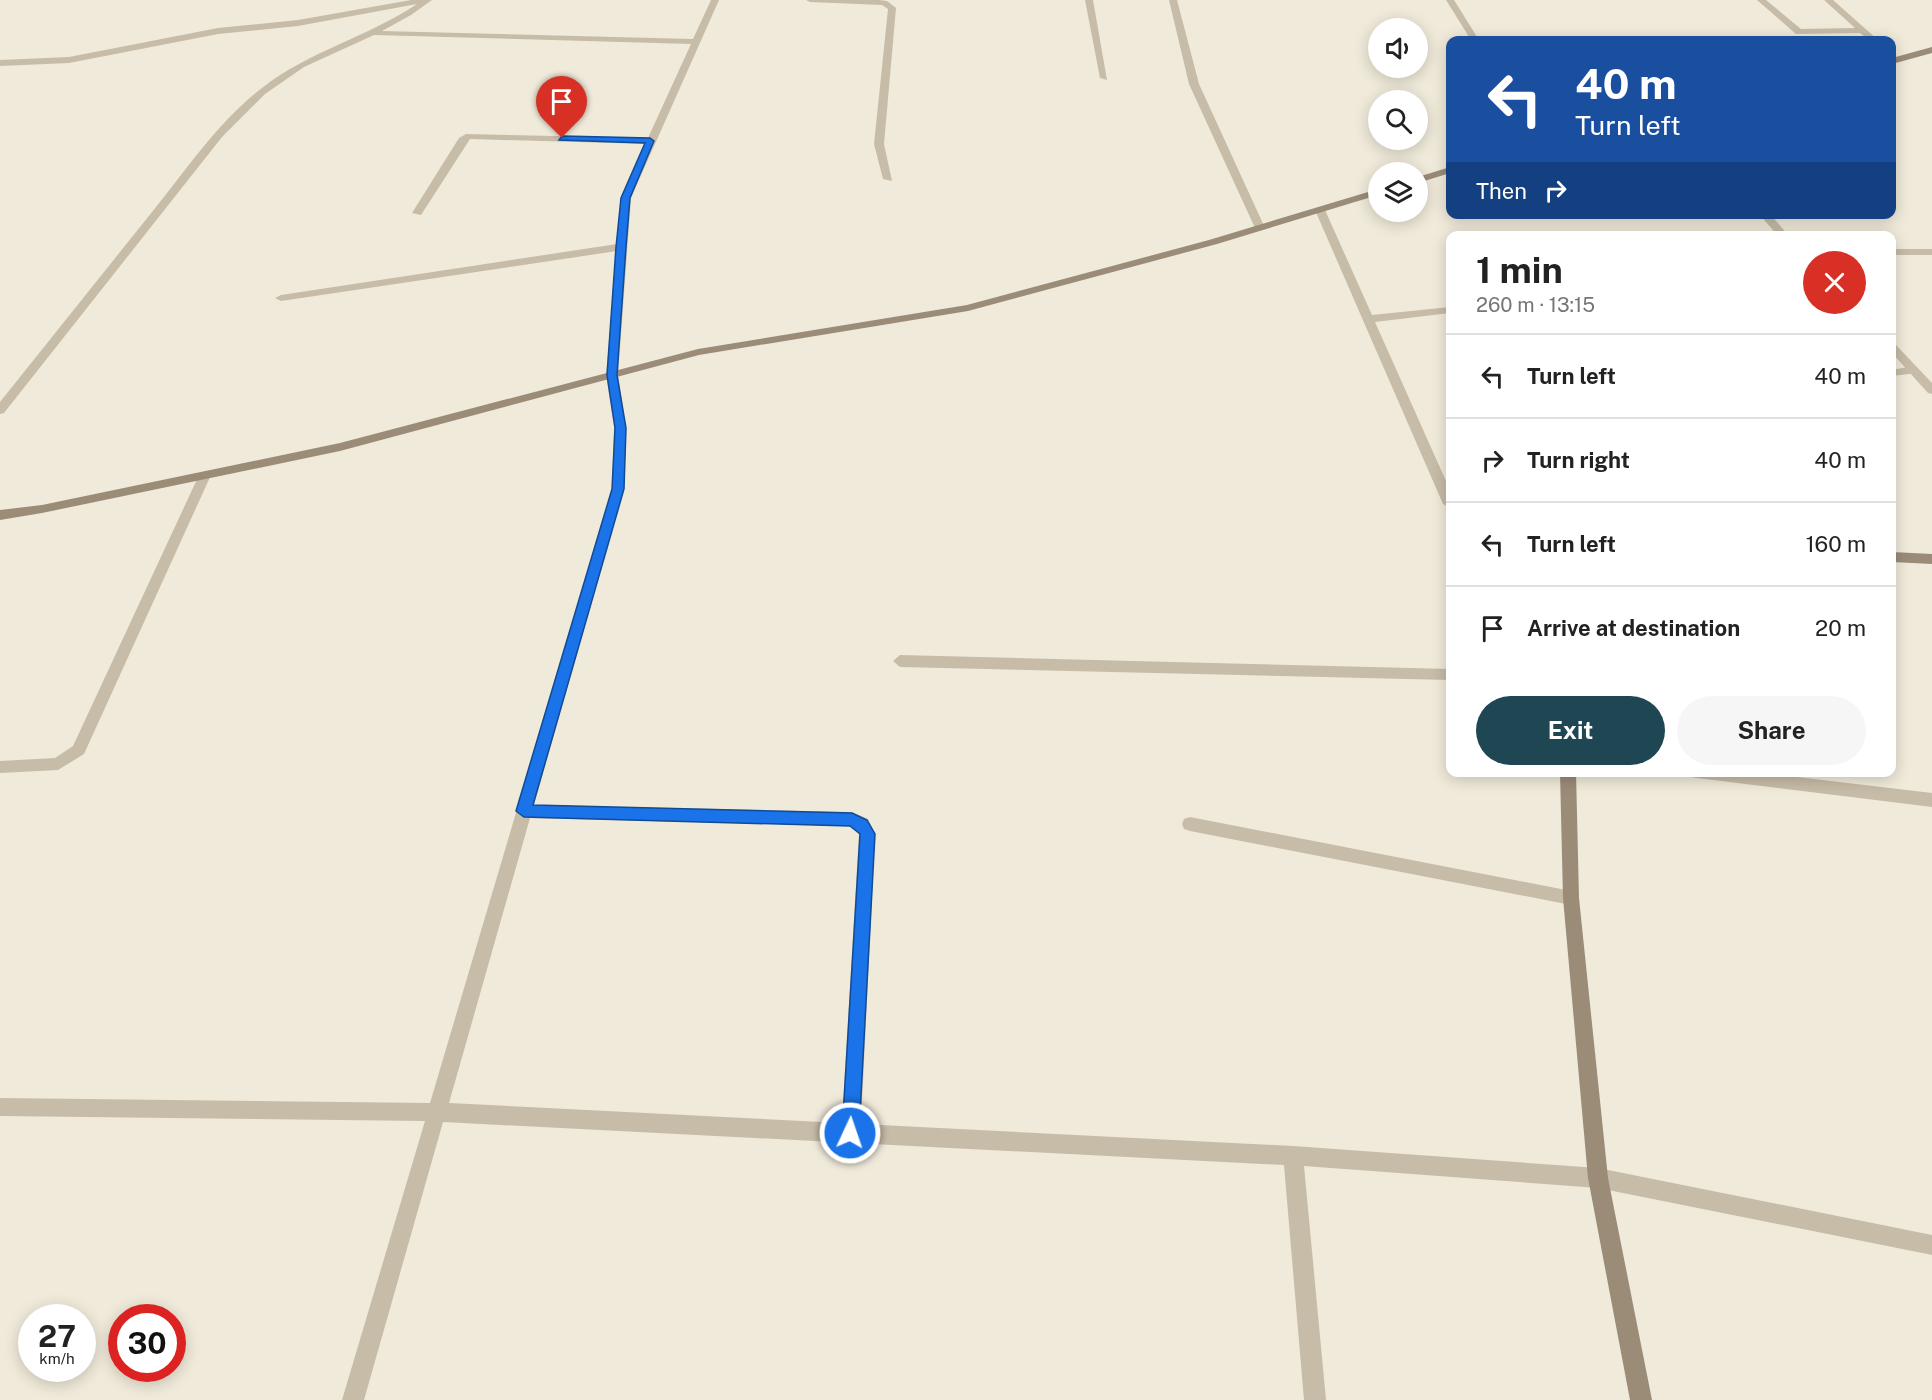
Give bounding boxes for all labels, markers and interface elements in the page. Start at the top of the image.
map controls [1368,18,1428,222]
button: sound [1368,18,1428,78]
text: 40 m [1575,59,1677,108]
icon: left [1476,60,1554,138]
pin [536,76,587,138]
icon: arrive [545,85,578,118]
button: search [1368,90,1428,150]
text: Turn left [1575,109,1681,141]
button: layers [1368,162,1428,222]
icon: right [1539,174,1572,207]
text: Then [1476,178,1527,204]
text: 1 min [1476,249,1563,291]
button: close [1803,251,1866,314]
text: 260 m · 13:15 [1476,293,1595,317]
icon: left [1476,360,1509,393]
text: Turn left [1527,363,1616,389]
text: 40 m [1814,363,1866,389]
icon: right [1476,444,1509,477]
text: Turn right [1527,447,1630,473]
text: 40 m [1814,447,1866,473]
icon: left [1476,528,1509,561]
text: Turn left [1527,531,1616,557]
text: 160 m [1806,531,1866,557]
icon: arrive [1476,612,1509,645]
text: Arrive at destination [1527,615,1740,641]
text: 20 m [1815,615,1866,641]
button: Exit [1476,696,1665,765]
button: Share [1677,696,1866,765]
position arrow [818,1101,882,1165]
speed limit sign: 30 [108,1304,186,1382]
text: 27 [38,1318,76,1354]
text: km/h [39,1350,75,1367]

